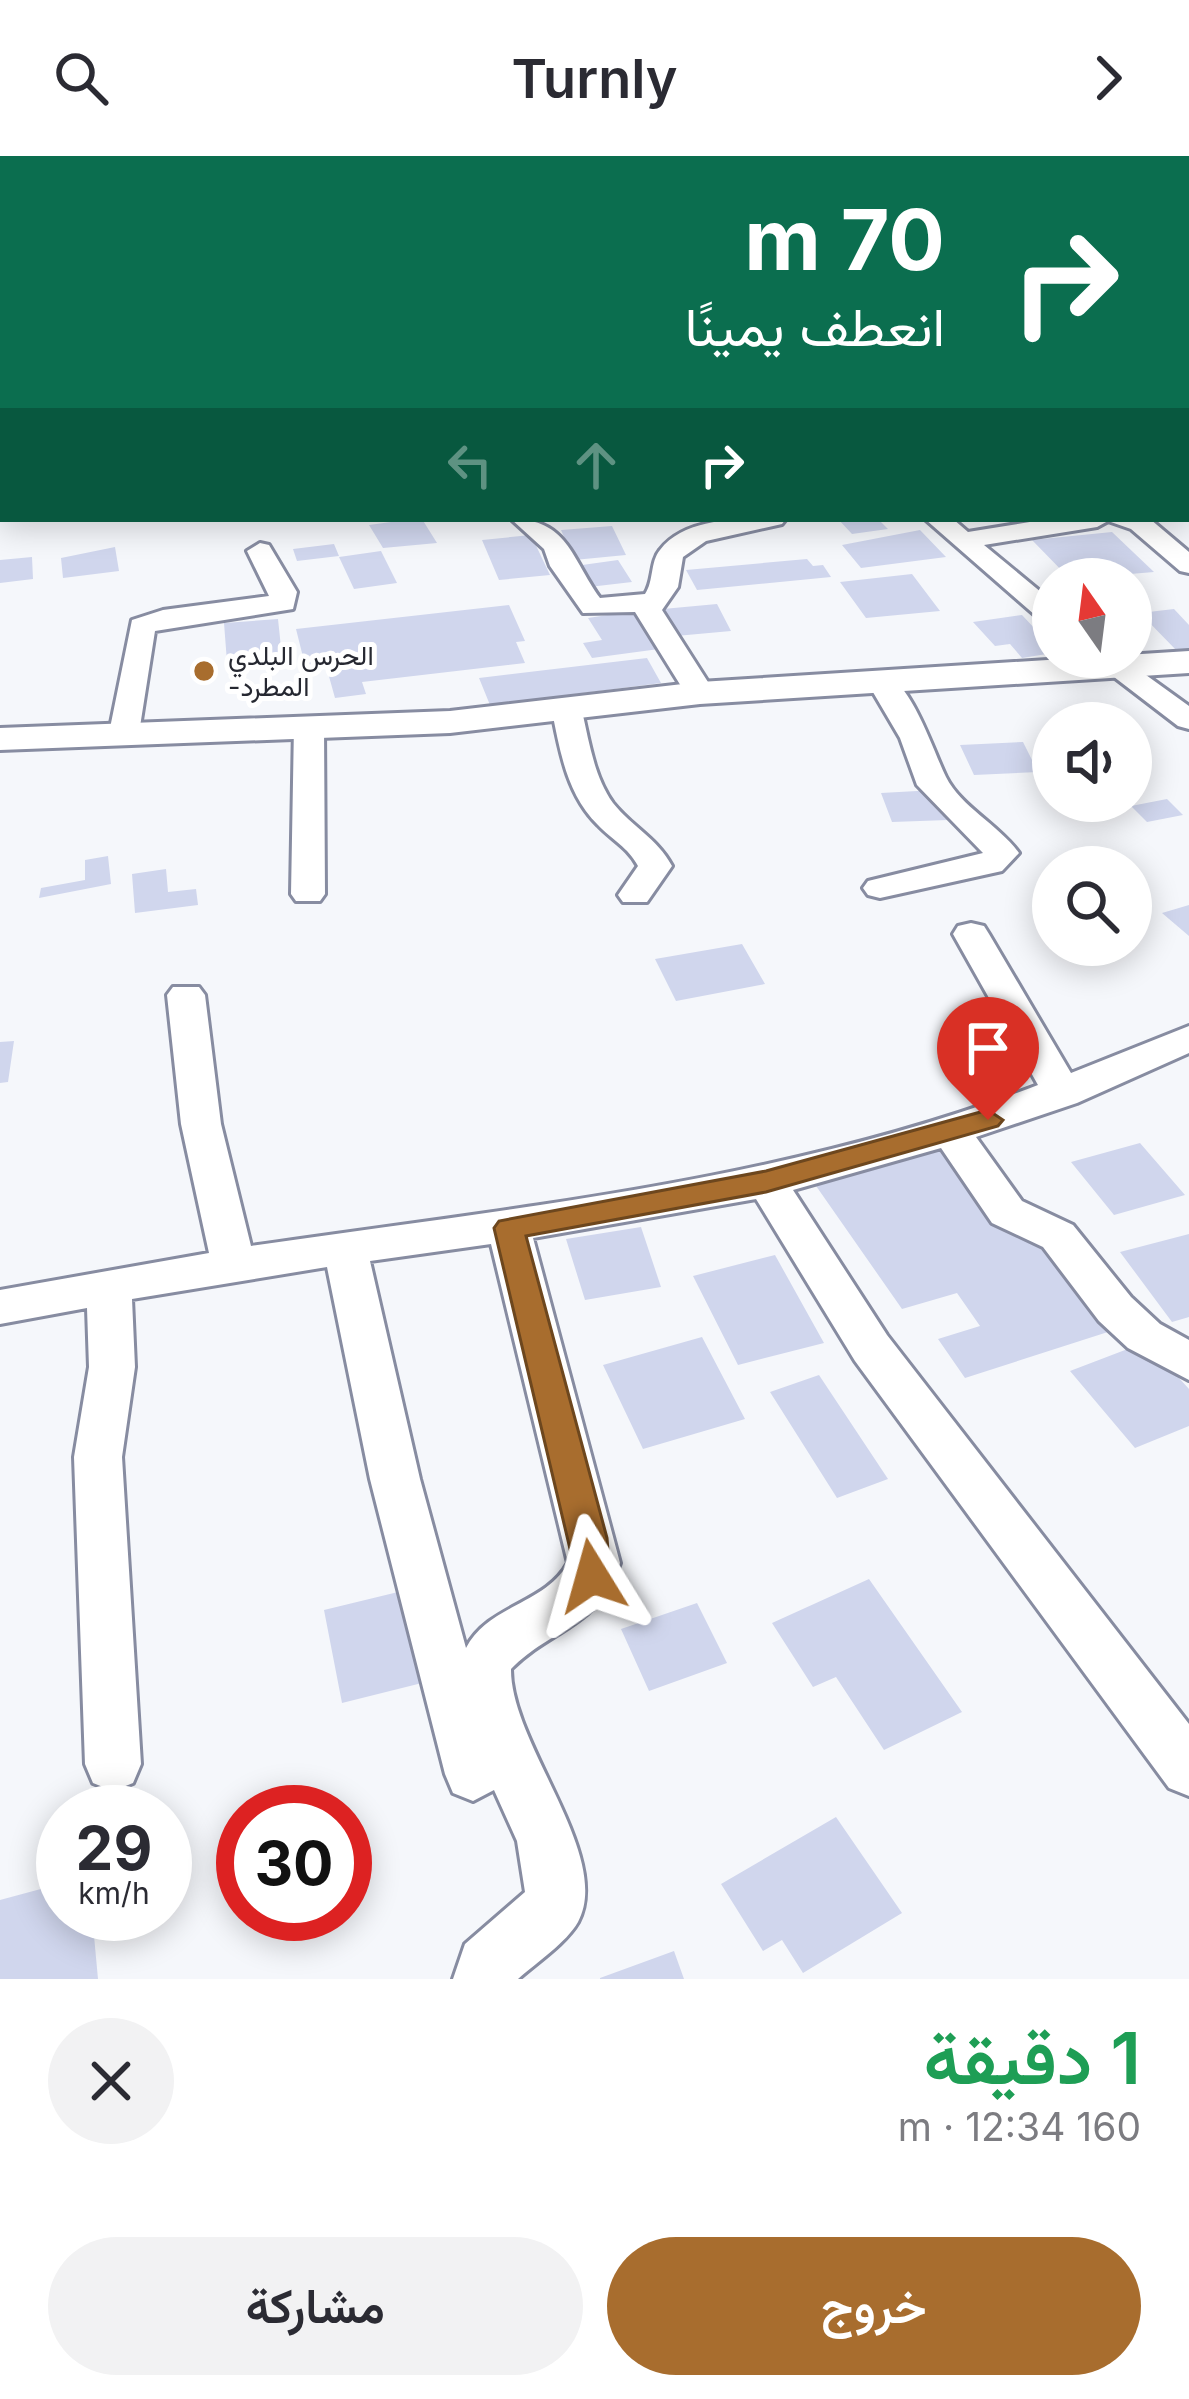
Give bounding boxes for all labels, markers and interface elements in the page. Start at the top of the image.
icon: search [48,45,114,111]
icon: forward [1075,45,1141,111]
text: Turnly [511,46,678,111]
text: 70 m [744,189,945,290]
icon: right [987,204,1143,360]
text: انعطف يمينًا [685,294,945,359]
icon: left [437,432,503,498]
icon: ahead [563,432,629,498]
icon: right [689,432,755,498]
north arrow [1032,558,1152,678]
map controls [1032,558,1152,966]
place label: الحرس البلدي -المطرد [228,639,374,704]
marker: الحرس البلدي -المطرد [191,658,217,684]
button: sound [1032,702,1152,822]
button: search [1032,846,1152,966]
pin [937,997,1039,1120]
icon: arrive [955,1015,1021,1081]
position arrow [529,1513,655,1639]
speed limit sign: 30 [216,1785,372,1941]
text: 29 [76,1812,152,1884]
text: km/h [78,1875,150,1911]
text: 1 دقيقة [923,2014,1141,2101]
button: close [48,2018,174,2144]
text: 160 m · 12:34 [898,2103,1141,2150]
button: مشاركة [48,2237,583,2375]
button: خروج [607,2237,1141,2375]

